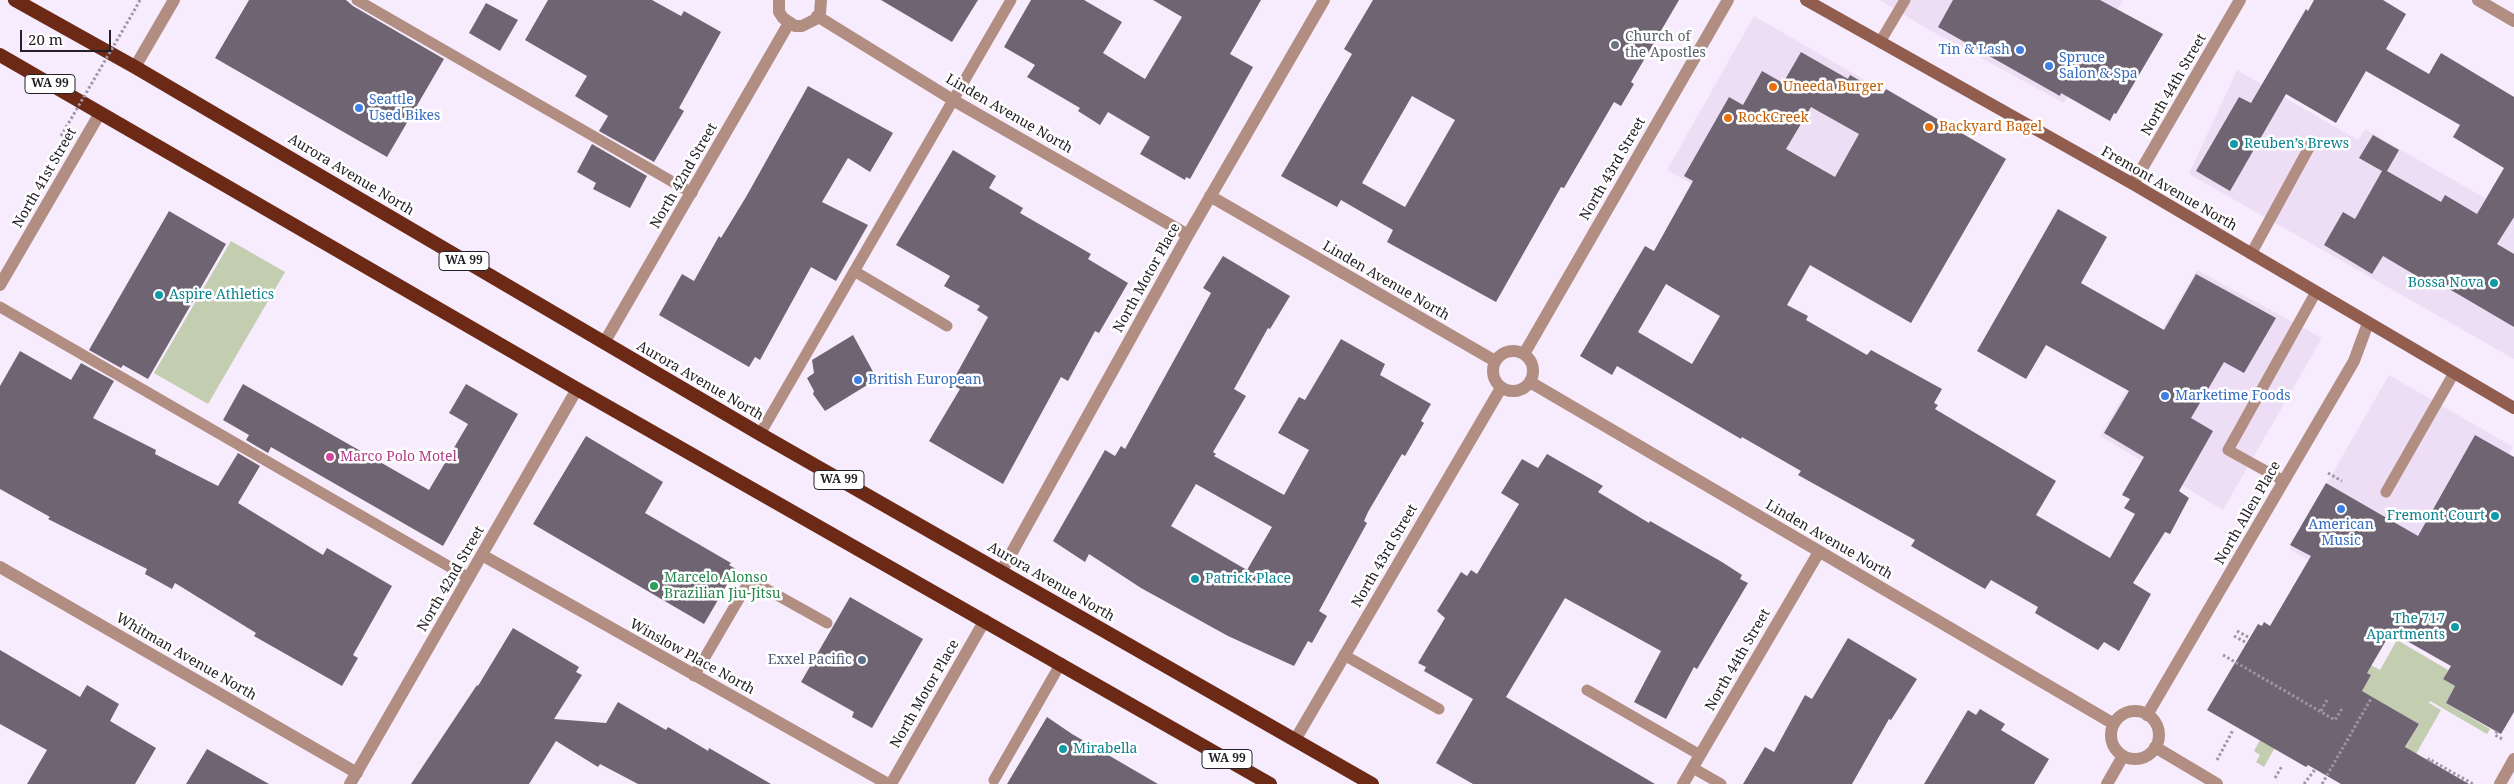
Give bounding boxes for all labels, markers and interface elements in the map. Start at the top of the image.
scale bar [22,20,114,52]
text: 20 m [28,29,63,49]
place label: Church of the Apostles [1625,29,1706,62]
street label: North 44th Street [2138,31,2210,139]
marker: Church of the Apostles [1609,39,1621,51]
place label: Tin & Lash [1938,42,2010,58]
marker: Tin & Lash [2014,44,2026,56]
place label: Spruce Salon & Spa [2059,50,2138,82]
marker: Spruce Salon & Spa [2043,60,2055,72]
street label: Linden Avenue North [943,71,1075,157]
road number: WA 99 [25,74,75,94]
place label: Uneeda Burger [1783,79,1883,95]
marker: Uneeda Burger [1767,81,1779,93]
place label: Seattle Used Bikes [369,92,440,124]
marker: Seattle Used Bikes [353,102,365,114]
place label: RockCreek [1738,110,1809,126]
marker: RockCreek [1722,112,1734,124]
street label: North 43rd Street [1577,114,1649,224]
place label: Backyard Bagel [1939,119,2042,135]
street label: North 42nd Street [647,120,721,232]
marker: Backyard Bagel [1923,121,1935,133]
street label: North 41st Street [10,125,80,231]
street label: Aurora Avenue North [285,131,417,219]
place label: Reuben’s Brews [2244,136,2349,152]
marker: Reuben’s Brews [2228,138,2240,150]
street label: Fremont Avenue North [2098,143,2240,235]
street label: North Motor Place [1110,220,1184,336]
street label: Linden Avenue North [1320,238,1452,324]
road number: WA 99 [439,252,489,270]
place label: Bossa Nova [2408,275,2484,291]
marker: Bossa Nova [2488,277,2500,289]
place label: Aspire Athletics [169,287,274,303]
marker: Aspire Athletics [153,289,165,301]
street label: Aurora Avenue North [634,338,766,424]
place label: British European [868,372,982,388]
marker: British European [852,374,864,386]
place label: Marketime Foods [2175,388,2291,404]
marker: Marketime Foods [2159,390,2171,402]
place label: Marco Polo Motel [340,449,457,465]
marker: Marco Polo Motel [324,451,336,463]
street label: North Allen Place [2212,458,2284,568]
road number: WA 99 [814,470,864,490]
street label: Linden Avenue North [1763,497,1895,583]
street label: North 43rd Street [1349,501,1421,611]
marker: American Music [2335,503,2347,515]
place label: Fremont Court [2387,508,2485,524]
marker: Fremont Court [2489,510,2501,522]
place label: American Music [2308,517,2374,550]
street label: North 42nd Street [414,523,488,635]
street label: Aurora Avenue North [985,539,1117,625]
place label: Marcelo Alonso Brazilian Jiu-Jitsu [664,570,781,602]
place label: Patrick Place [1205,571,1291,587]
marker: Patrick Place [1189,573,1201,585]
marker: Marcelo Alonso Brazilian Jiu-Jitsu [648,580,660,592]
street label: North 44th Street [1702,606,1774,714]
street label: Whitman Avenue North [113,610,259,704]
place label: The 717 Apartments [2366,611,2445,644]
street label: Winslow Place North [626,616,758,698]
marker: The 717 Apartments [2449,621,2461,633]
street label: North Motor Place [887,637,963,751]
place label: Exxel Pacific [768,652,852,668]
marker: Exxel Pacific [856,654,868,666]
place label: Mirabella [1073,741,1137,757]
marker: Mirabella [1057,743,1069,755]
road number: WA 99 [1202,750,1252,769]

